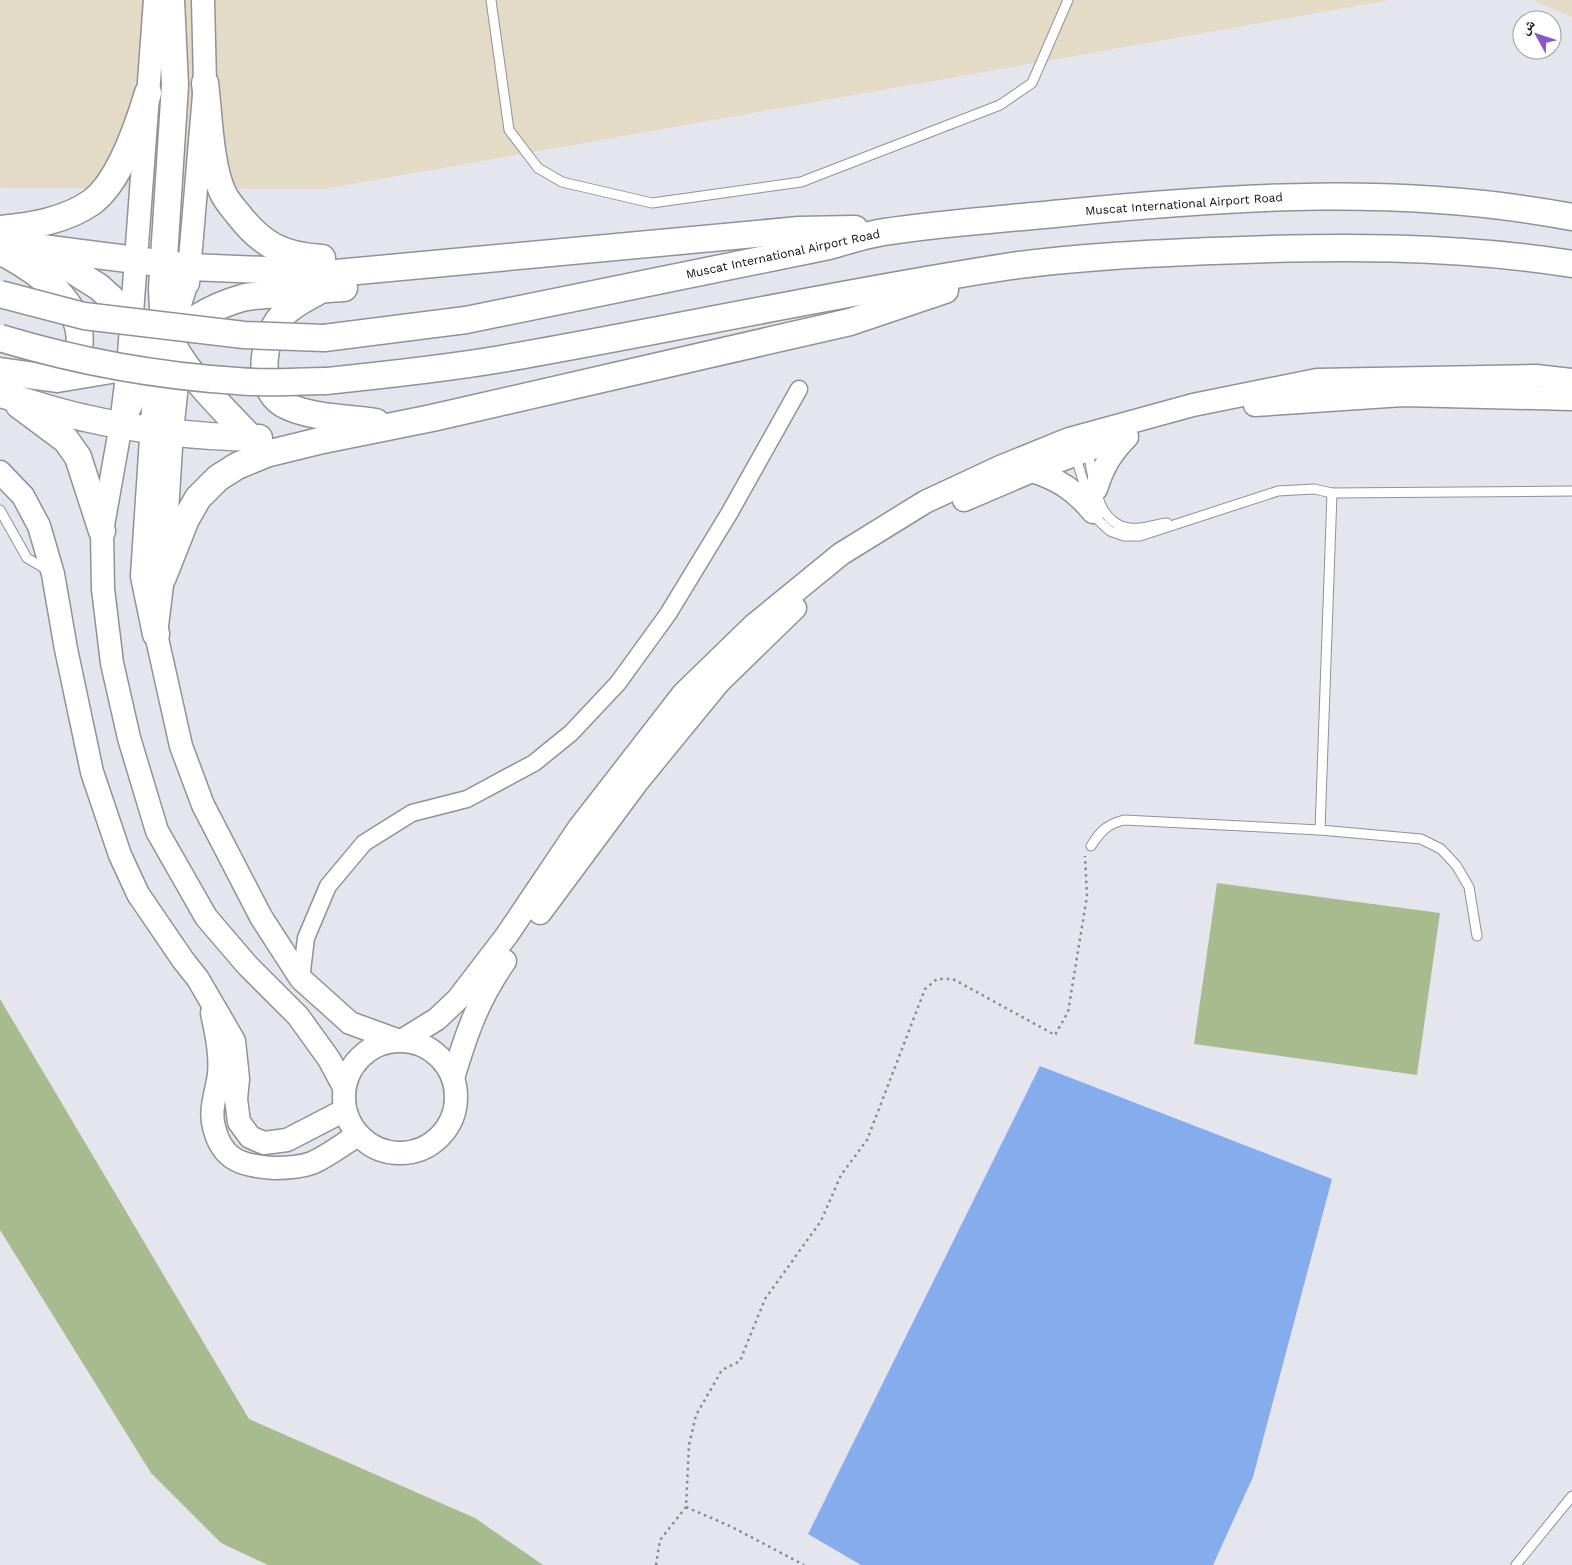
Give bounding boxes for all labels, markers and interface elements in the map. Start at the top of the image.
north arrow [1512,10,1562,60]
text: ش [1516,16,1539,38]
street label: Muscat International Airport Road [1085,190,1283,218]
street label: Muscat International Airport Road [685,227,881,281]

